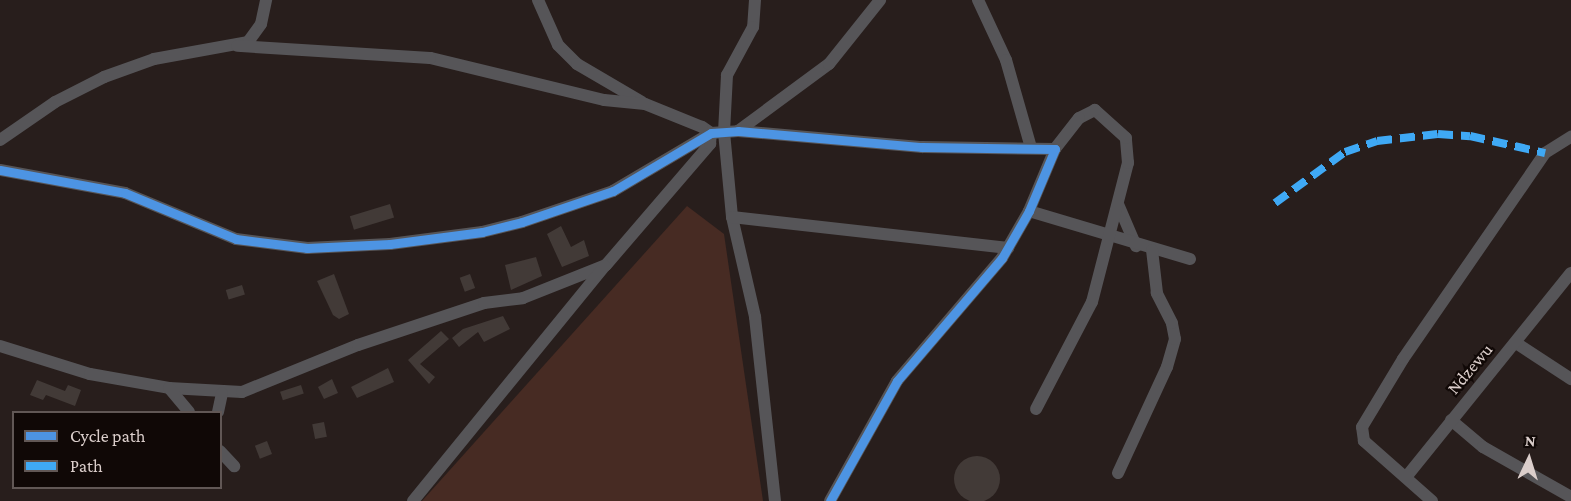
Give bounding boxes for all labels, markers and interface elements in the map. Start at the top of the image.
street label: Ndzewu [1443,339,1497,399]
legend [12,411,222,489]
text: Cycle path [70,426,145,446]
north arrow [1499,429,1559,489]
text: N [1524,432,1536,449]
text: Path [70,456,103,476]

